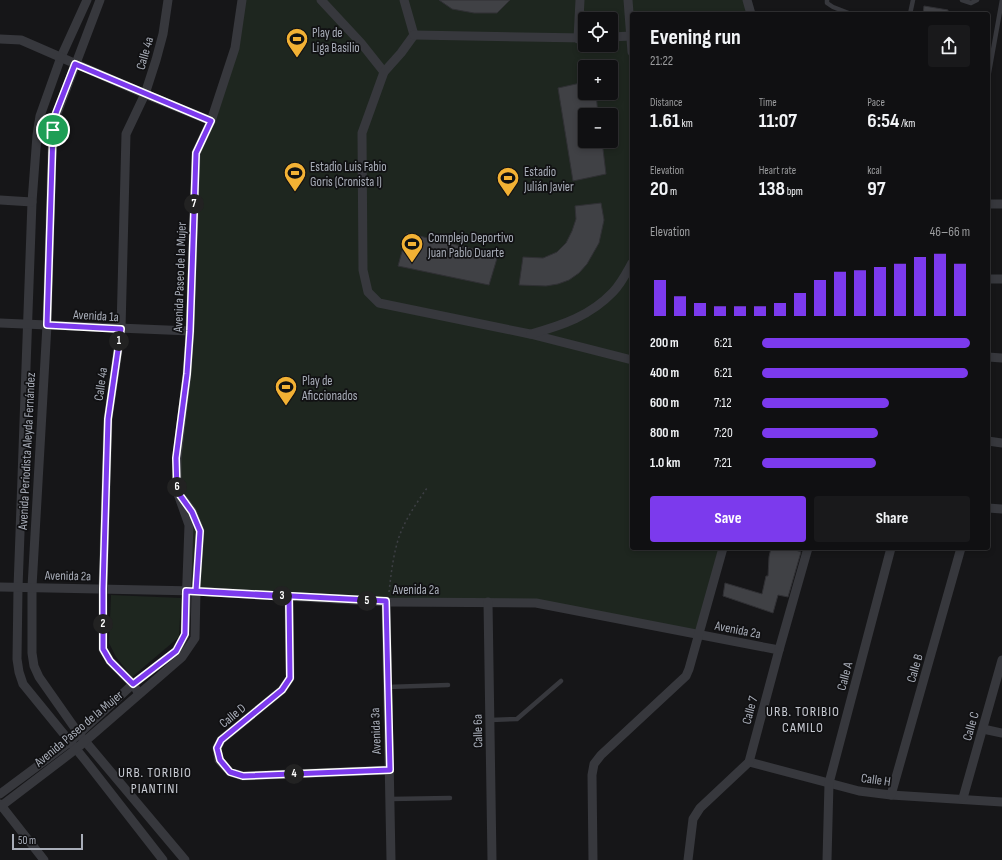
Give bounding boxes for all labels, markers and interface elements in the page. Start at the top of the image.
map controls [578,12,618,148]
button: locate [578,12,618,52]
text: Evening run [650,24,741,51]
place label: Play de Liga Basilio [312,25,360,56]
button: share [928,25,970,67]
sports icon: Play de Liga Basilio [284,26,310,59]
street label: Calle 4a [133,35,157,72]
text: 21:22 [650,53,673,69]
button: + [578,60,618,100]
text: Distance [650,96,682,109]
text: Time [759,96,777,109]
text: Pace [867,96,885,109]
button: − [578,108,618,148]
text: 1.61 [650,109,680,133]
text: 11:07 [759,109,797,133]
text: 6:54 [867,109,899,133]
pin [36,113,70,147]
text: km [680,117,693,130]
text: /km [899,117,915,130]
icon: arrive [42,119,64,141]
place label: Estadio Luis Fabio Goris (Cronista I) [310,159,387,190]
sports icon: Estadio Luis Fabio Goris (Cronista I) [282,160,308,193]
place label: Estadio Julián Javier [523,164,574,195]
text: Elevation [650,164,684,177]
text: Heart rate [759,164,796,177]
text: kcal [867,164,882,177]
sports icon: Estadio Julián Javier [495,165,521,198]
text: 20 [650,177,668,201]
text: 138 [759,177,785,201]
text: 97 [867,177,886,201]
text: m [668,185,677,198]
text: bpm [785,185,803,198]
pin: 7 [184,194,204,214]
text: 7 [192,197,196,210]
street label: Avenida Paseo de la Mujer [170,221,190,333]
text: Elevation [650,224,690,240]
text: 46–66 m [930,224,970,240]
place label: Complejo Deportivo Juan Pablo Duarte [427,230,514,261]
sports icon: Complejo Deportivo Juan Pablo Duarte [399,231,425,264]
street label: Avenida 1a [72,307,119,325]
pin: 1 [109,331,129,351]
text: 1 [117,334,121,347]
text: 200 m [650,335,679,351]
text: 6:21 [714,335,732,351]
text: 400 m [650,365,679,381]
text: 6:21 [714,365,732,381]
street label: Calle 4a [91,366,111,402]
street label: Avenida Periodista Aleyda Fernández [15,372,39,531]
place label: Play de Aficcionados [301,373,358,404]
sports icon: Play de Aficcionados [273,374,299,407]
text: 600 m [650,395,679,411]
text: 7:12 [714,395,732,411]
text: 800 m [650,425,679,441]
text: 7:20 [714,425,733,441]
text: 1.0 km [650,455,680,471]
text: 7:21 [714,455,732,471]
pin: 6 [167,477,187,497]
text: 6 [174,480,180,493]
button: Save [650,496,806,542]
button: Share [814,496,970,542]
street label: Avenida 2a [44,568,91,584]
street label: Avenida 2a [392,582,439,598]
pin: 3 [272,586,292,606]
text: 3 [280,589,284,602]
pin: 5 [357,591,377,611]
text: 5 [365,594,369,607]
pin: 2 [93,614,113,634]
text: 2 [101,617,105,630]
street label: Avenida 2a [713,618,762,642]
street label: Calle B [903,652,927,684]
street label: Calle A [834,660,857,692]
street label: Avenida Paseo de la Mujer [30,687,126,771]
street label: Calle 7 [739,694,762,726]
street label: Calle D [216,700,249,731]
district label: URB. TORIBIO CAMILO [766,703,840,736]
street label: Avenida 3a [367,707,385,755]
street label: Calle C [959,710,983,743]
street label: Calle 6a [470,714,486,748]
district label: URB. TORIBIO PIANTINI [118,764,192,797]
pin: 4 [284,764,304,784]
text: 4 [291,767,297,780]
street label: Calle H [860,770,892,790]
scale bar [12,832,83,851]
text: 50 m [18,834,36,847]

